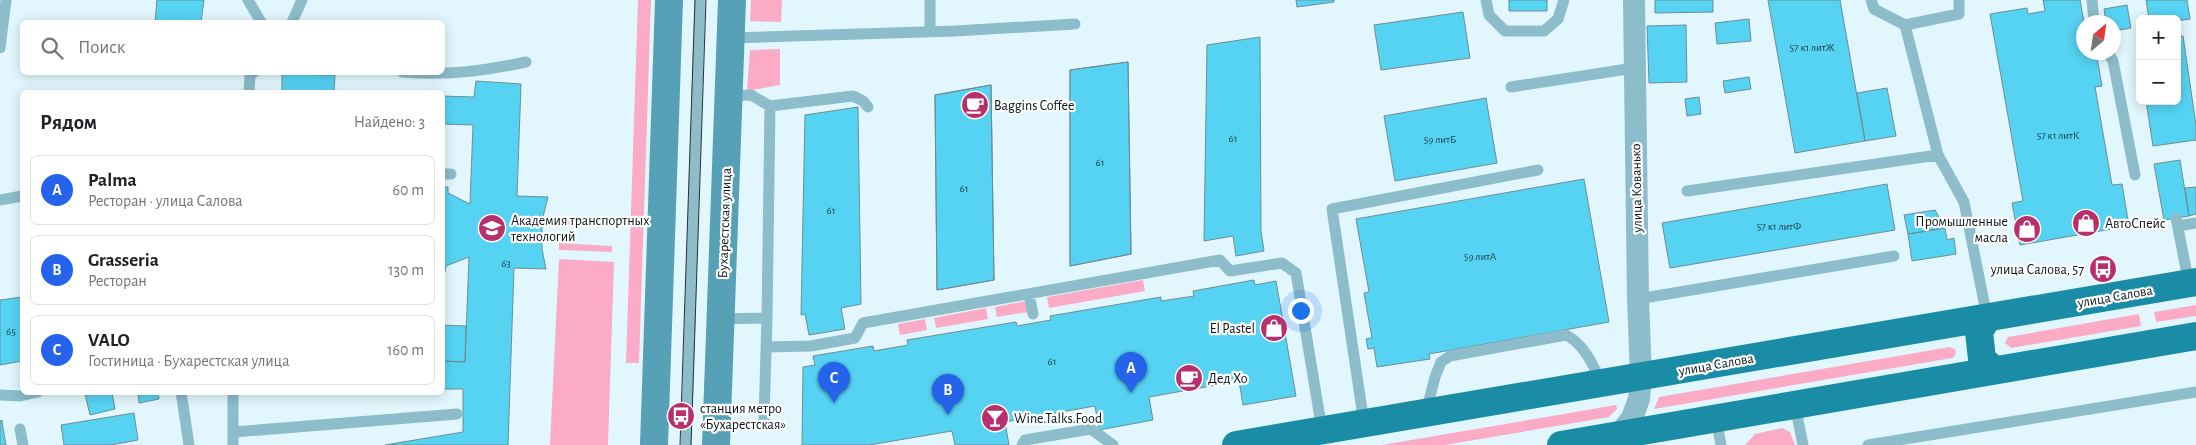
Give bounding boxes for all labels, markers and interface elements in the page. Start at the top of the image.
north arrow [2076,15,2121,60]
map controls [2136,15,2181,105]
button: + [2136,15,2181,60]
search box [20,20,445,75]
icon: search [38,34,66,62]
text: Поиск [78,38,125,57]
house number: 57 к1 литЖ [1789,42,1835,53]
button: − [2136,60,2181,105]
cafe icon: Baggins Coffee [960,90,990,120]
place label: Baggins Coffee [994,99,1074,113]
text: Рядом [40,112,97,133]
text: Найдено: 3 [354,114,425,130]
house number: 57 к1 литК [2037,130,2080,141]
house number: 61 [1229,133,1237,144]
house number: 59 литБ [1424,134,1456,145]
street label: улица Кованько [1629,143,1645,234]
house number: 61 [1096,157,1104,168]
street label: Бухарестская улица [716,167,734,278]
text: Palma [88,171,137,190]
text: A [52,182,62,198]
text: 60 m [393,182,424,198]
house number: 61 [960,183,968,194]
text: Ресторан · улица Салова [88,193,243,209]
house number: 61 [827,205,835,216]
shop icon: АвтоСпейс [2071,208,2101,238]
school or university icon: Академия транспортных технологий [477,213,507,243]
place label: Академия транспортных технологий [510,214,649,244]
shop icon: Промышленные масла [2012,214,2042,244]
place label: Промышленные масла [1915,215,2009,245]
place label: АвтоСпейс [2105,217,2166,231]
house number: 57 к1 литФ [1757,221,1801,232]
text: Grasseria [88,251,159,270]
house number: 59 литА [1464,251,1497,262]
bus stop icon: улица Салова, 57 [2088,254,2118,284]
house number: 63 [501,258,511,269]
text: B [52,262,62,278]
text: 130 m [388,262,424,278]
place label: улица Салова, 57 [1990,263,2084,277]
text: Ресторан [88,273,147,289]
street label: улица Салова [2076,283,2154,311]
your location [1288,298,1314,324]
shop icon: El Pastel [1259,313,1289,343]
place label: El Pastel [1210,322,1255,336]
house number: 65 [6,326,16,337]
text: VALO [88,331,130,350]
text: C [53,342,61,358]
text: 160 m [387,342,424,358]
street label: улица Салова [1677,351,1755,379]
pin: A [1115,352,1147,393]
text: Гостиница · Бухарестская улица [88,353,290,369]
house number: 61 [1048,356,1056,367]
pin: C [818,362,850,403]
cafe icon: Дед Хо [1174,363,1204,393]
place label: Дед Хо [1208,372,1248,386]
pin: B [932,374,964,415]
bus stop icon: станция метро «Бухарестская» [666,401,696,431]
place label: станция метро «Бухарестская» [700,402,786,432]
bar icon: Wine.Talks.Food [980,403,1010,433]
place label: Wine.Talks.Food [1014,412,1102,426]

